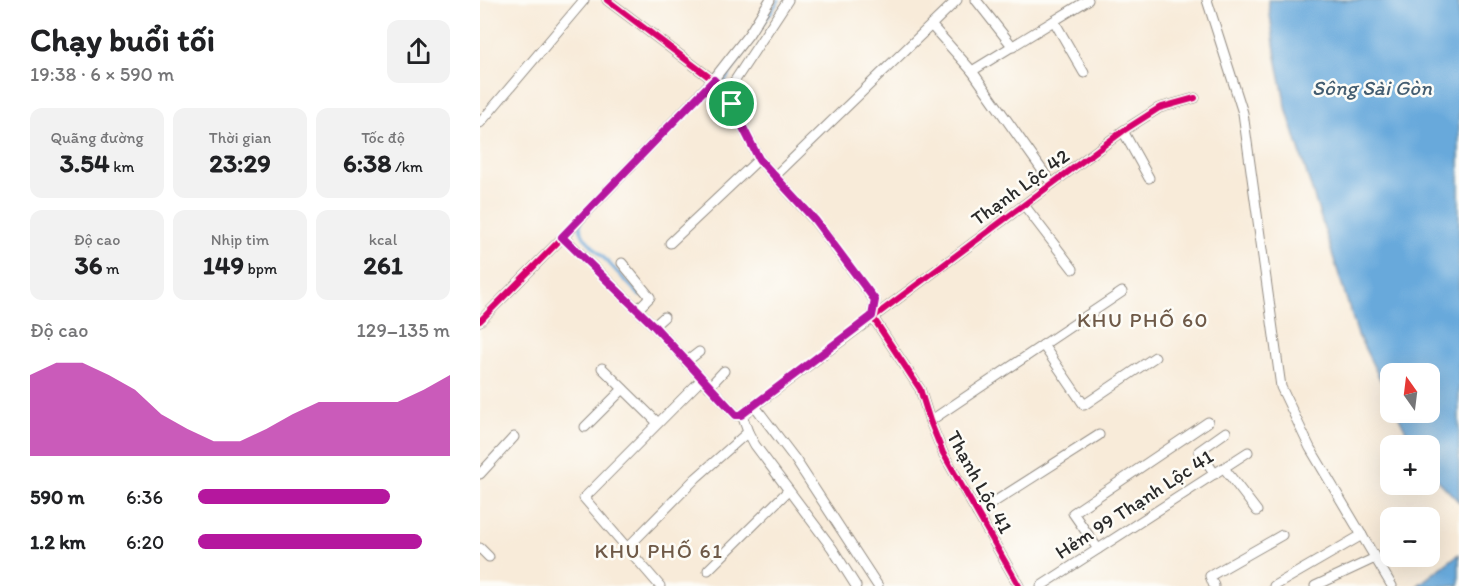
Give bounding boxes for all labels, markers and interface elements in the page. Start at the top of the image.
text: Chạy buổi tối [30,20,215,59]
button: share [387,20,450,83]
text: 19:38 · 6 × 590 m [30,62,174,86]
water label: Sông Sài Gòn [1312,75,1432,100]
pin [706,78,757,129]
icon: arrive [715,87,748,120]
text: Quãng đường [50,128,144,147]
text: Thời gian [209,128,271,147]
text: Tốc độ [361,128,405,147]
street label: Thạnh Lộc 42 [966,143,1074,231]
text: 3.54 [60,147,110,179]
text: 23:29 [209,147,271,179]
text: 6:38 [343,147,392,179]
text: km [110,157,134,176]
text: /km [392,157,423,176]
text: Độ cao [74,230,120,249]
text: Nhịp tim [211,230,269,249]
text: kcal [369,230,397,249]
text: 36 [75,249,102,281]
text: 149 [203,249,244,281]
text: 261 [363,249,403,281]
text: m [102,259,120,278]
text: bpm [244,259,277,278]
district label: KHU PHỐ 60 [1077,307,1209,332]
text: Độ cao [30,318,88,342]
text: 129–135 m [357,318,450,342]
north arrow [1380,363,1440,423]
map controls [1380,363,1440,567]
street label: Thạnh Lộc 41 [942,426,1018,538]
button: + [1380,435,1440,495]
street label: Hẻm 99 Thạnh Lộc 41 [1051,444,1217,564]
text: 590 m [30,485,85,509]
text: 6:36 [126,485,163,509]
button: − [1380,507,1440,567]
text: 1.2 km [30,530,86,554]
text: 6:20 [126,530,164,554]
district label: KHU PHỐ 61 [595,538,723,563]

